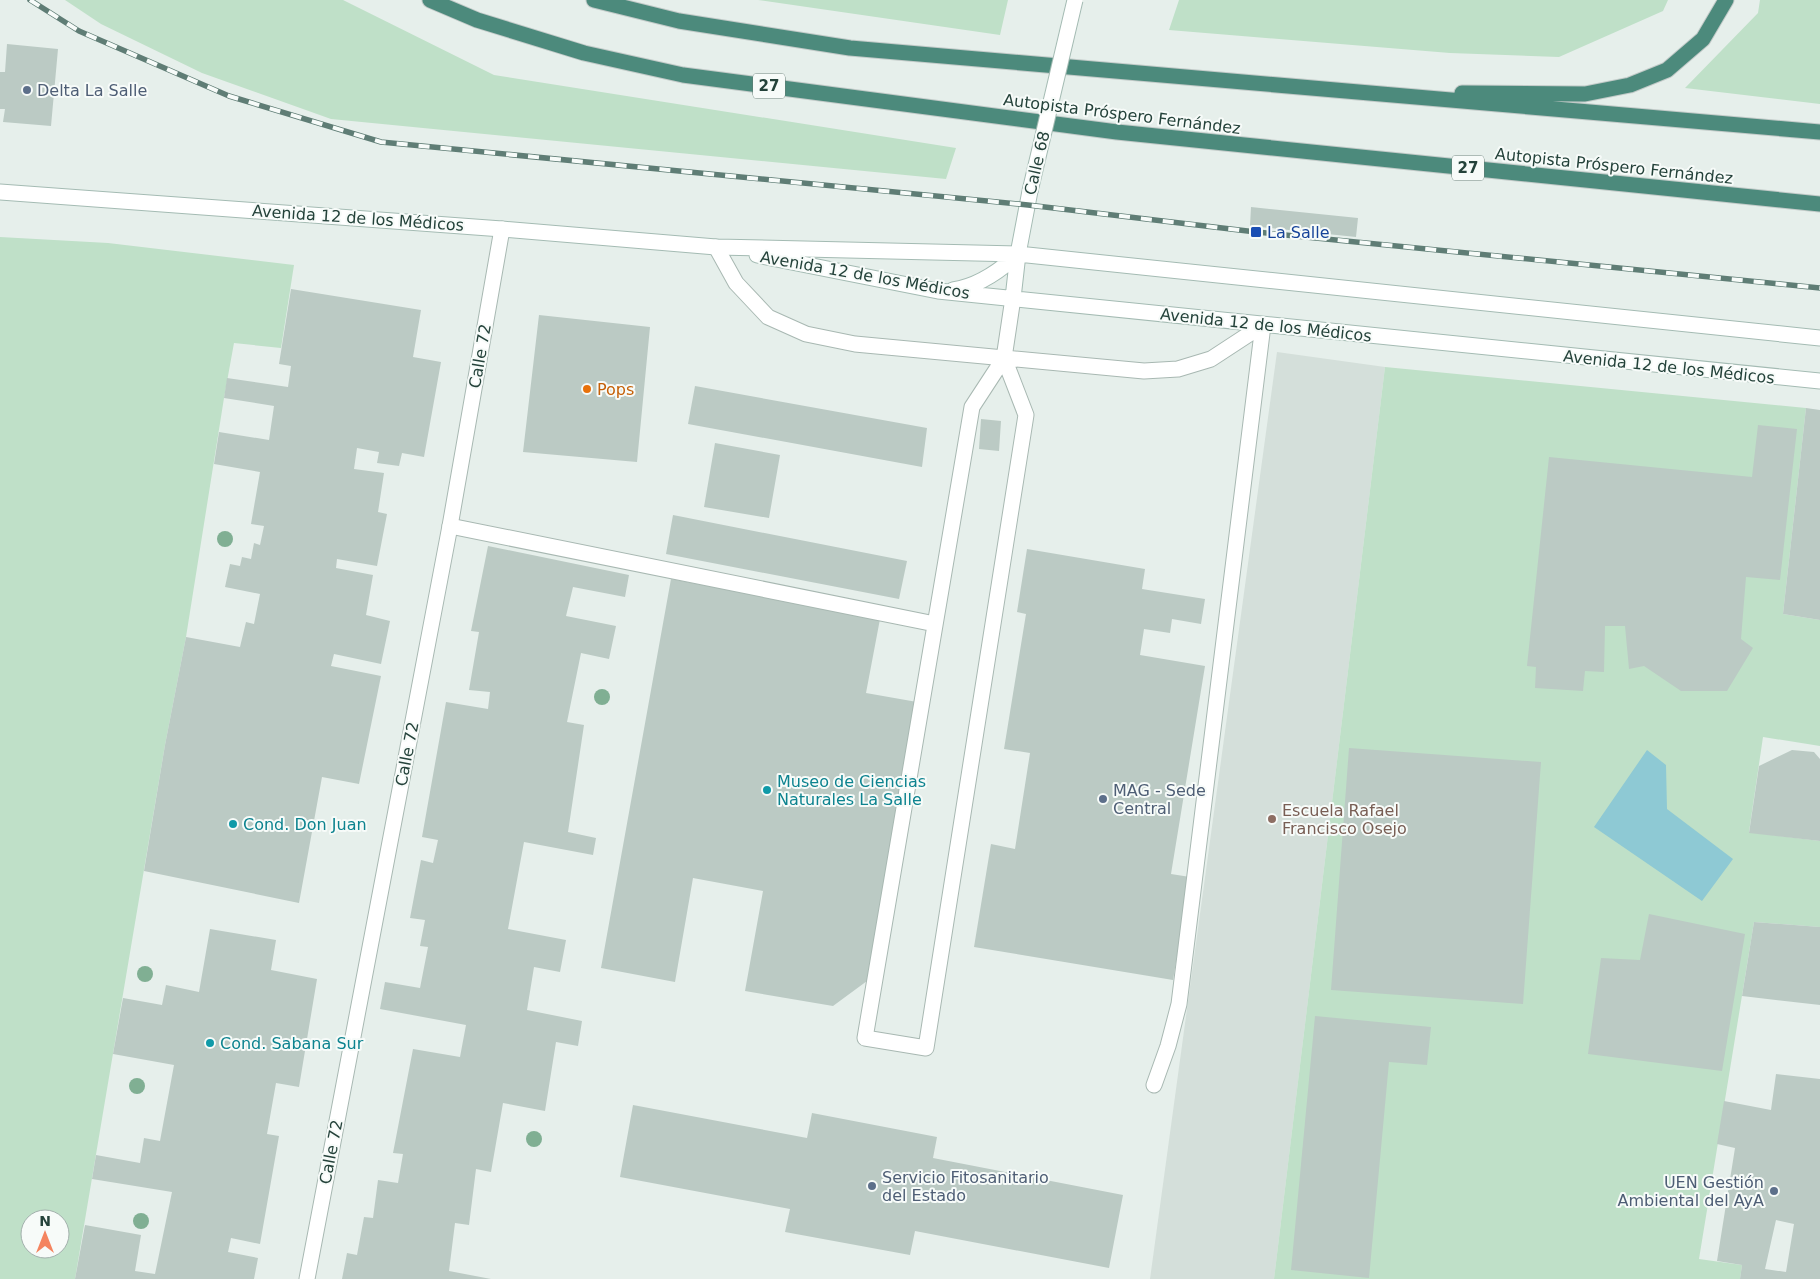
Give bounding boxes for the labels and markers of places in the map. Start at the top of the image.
place label: Delta La Salle [37,81,147,100]
marker: Delta La Salle [21,84,33,96]
place label: La Salle [1267,223,1330,242]
marker: La Salle [1249,225,1263,239]
place label: Pops [597,380,634,399]
marker: Pops [581,383,593,395]
place label: Museo de Ciencias Naturales La Salle [777,772,926,809]
place label: MAG - Sede Central [1113,781,1206,818]
marker: Museo de Ciencias Naturales La Salle [761,784,773,796]
marker: MAG - Sede Central [1097,793,1109,805]
place label: Escuela Rafael Francisco Osejo [1282,801,1407,838]
marker: Escuela Rafael Francisco Osejo [1266,813,1278,825]
place label: Cond. Don Juan [243,815,367,834]
marker: Cond. Don Juan [227,818,239,830]
place label: Cond. Sabana Sur [220,1034,364,1053]
marker: Cond. Sabana Sur [204,1037,216,1049]
place label: Servicio Fitosanitario del Estado [882,1168,1049,1205]
place label: UEN Gestión Ambiental del AyA [1617,1173,1764,1210]
marker: Servicio Fitosanitario del Estado [866,1180,878,1192]
marker: UEN Gestión Ambiental del AyA [1768,1185,1780,1197]

